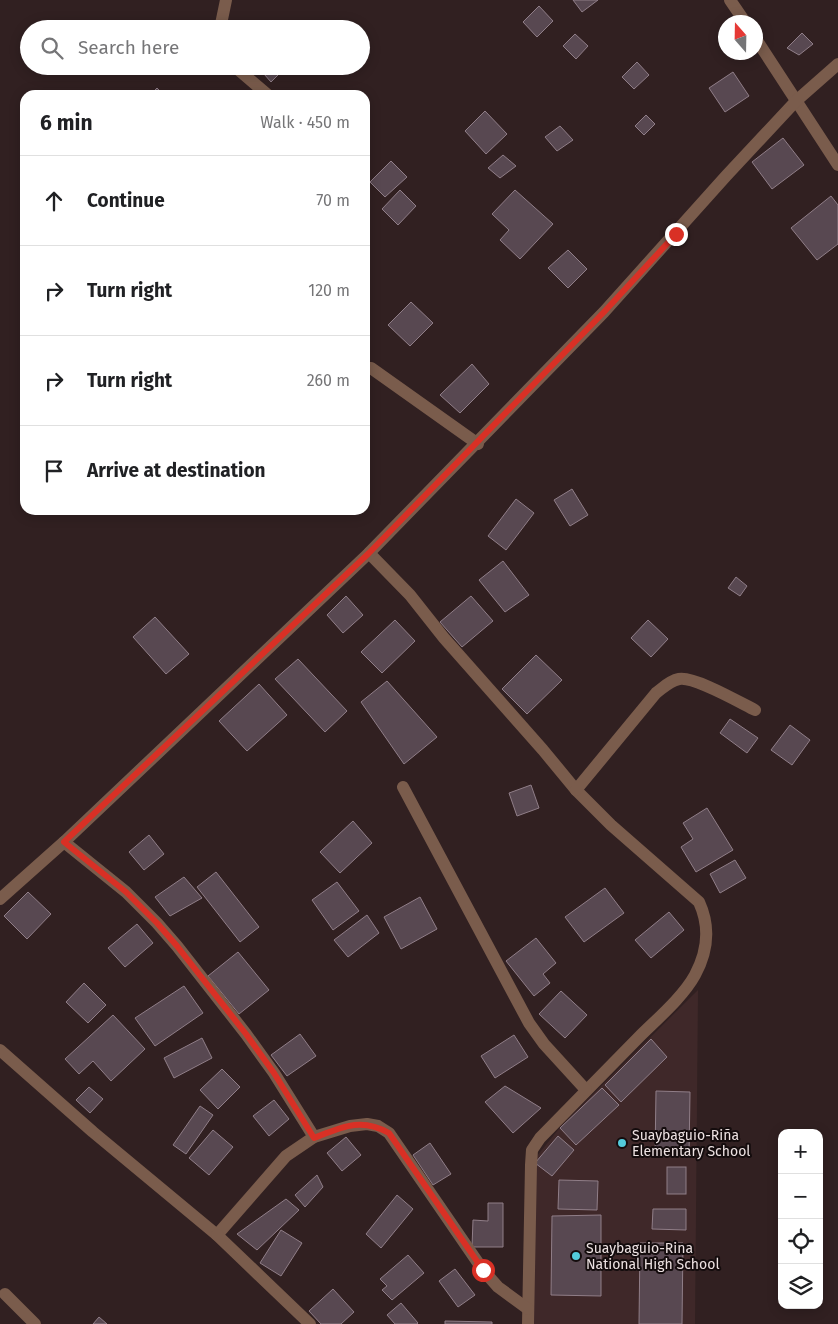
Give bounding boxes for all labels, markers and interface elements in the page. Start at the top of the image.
north arrow [718,15,763,60]
search box [20,20,370,75]
icon: search [38,34,66,62]
text: Search here [78,36,179,59]
text: 6 min [40,110,93,136]
text: Walk · 450 m [260,113,350,132]
icon: ahead [40,187,68,215]
text: Continue [87,189,165,212]
text: 70 m [316,191,350,210]
route end [665,223,688,246]
icon: right [40,277,68,305]
text: Turn right [87,279,172,302]
text: 120 m [308,281,350,300]
icon: right [40,367,68,395]
text: Turn right [87,369,172,392]
text: 260 m [307,371,350,390]
icon: arrive [40,457,68,485]
text: Arrive at destination [87,459,266,482]
place label: Suaybaguio-Riña Elementary School [632,1127,750,1160]
map controls [778,1129,823,1309]
button: + [778,1129,823,1174]
marker: Suaybaguio-Riña Elementary School [616,1137,628,1149]
button: − [778,1174,823,1219]
button: locate [778,1219,823,1264]
place label: Suaybaguio-Rina National High School [586,1240,720,1273]
marker: Suaybaguio-Rina National High School [570,1250,582,1262]
route start [472,1259,495,1282]
button: layers [778,1264,823,1309]

